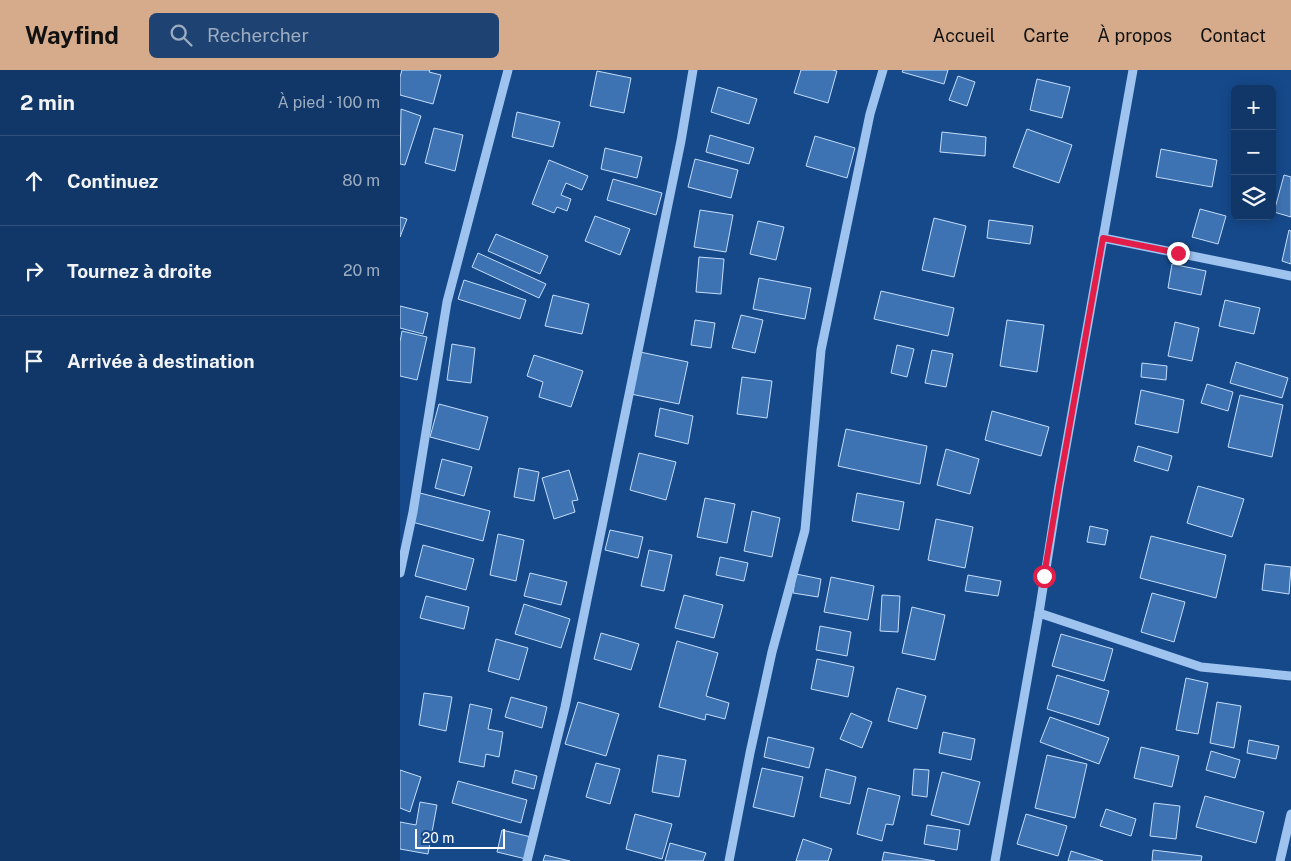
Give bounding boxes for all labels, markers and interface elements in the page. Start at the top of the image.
search box [149,13,499,58]
text: Wayfind [25,21,119,49]
icon: search [167,21,195,49]
text: Rechercher [207,24,309,46]
text: Accueil [933,25,995,46]
text: Carte [1023,25,1069,46]
text: À propos [1097,25,1172,46]
text: Contact [1200,25,1266,46]
map controls [1231,85,1276,220]
button: + [1231,85,1276,130]
text: 2 min [20,90,75,115]
text: À pied · 100 m [278,93,380,112]
button: − [1231,130,1276,175]
icon: ahead [20,167,48,195]
text: Continuez [67,170,158,192]
text: 80 m [342,171,380,190]
button: layers [1231,175,1276,220]
route end [1167,242,1190,265]
icon: right [20,257,48,285]
text: Tournez à droite [67,260,212,282]
text: 20 m [343,261,380,280]
icon: arrive [20,347,48,375]
text: Arrivée à destination [67,350,255,372]
route start [1033,565,1056,588]
scale bar [415,826,505,849]
text: 20 m [422,830,454,846]

